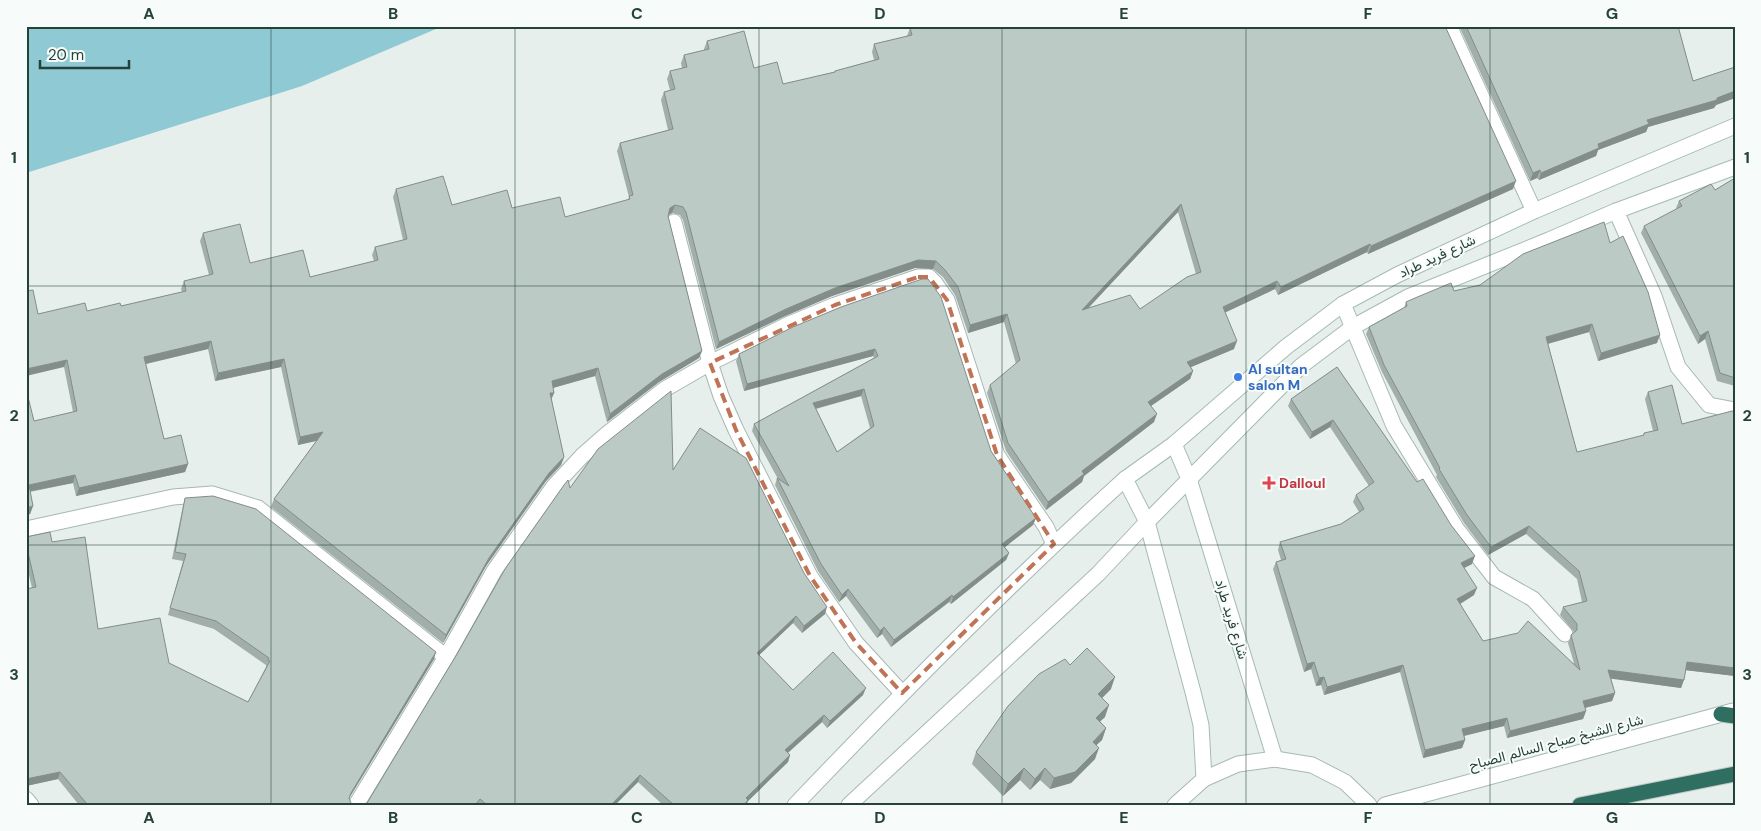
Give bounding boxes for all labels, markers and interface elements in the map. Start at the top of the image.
text: A [143,3,155,24]
text: B [388,3,398,24]
text: C [631,3,643,24]
text: D [874,3,886,24]
text: E [1119,3,1129,24]
text: F [1364,3,1373,24]
text: G [1606,3,1618,24]
scale bar [40,38,129,70]
text: 20 m [48,45,84,65]
text: 1 [11,147,17,168]
text: 1 [1744,147,1750,168]
street label: شارع فريد طراد [1396,230,1479,283]
place label: Al sultan salon M [1248,360,1308,394]
marker: Al sultan salon M [1232,371,1244,383]
text: 2 [9,405,19,426]
text: 2 [1742,405,1752,426]
place label: Dalloul [1279,474,1325,492]
marker: Dalloul [1263,477,1275,489]
street label: شارع فريد طراد [1209,577,1253,662]
text: 3 [9,664,19,685]
text: 3 [1742,664,1752,685]
street label: شارع الشيخ صباح السالم الصباح [1467,710,1646,776]
text: A [143,807,155,828]
text: B [388,807,398,828]
text: C [631,807,643,828]
text: D [874,807,886,828]
text: E [1119,807,1129,828]
text: F [1364,807,1373,828]
text: G [1606,807,1618,828]

